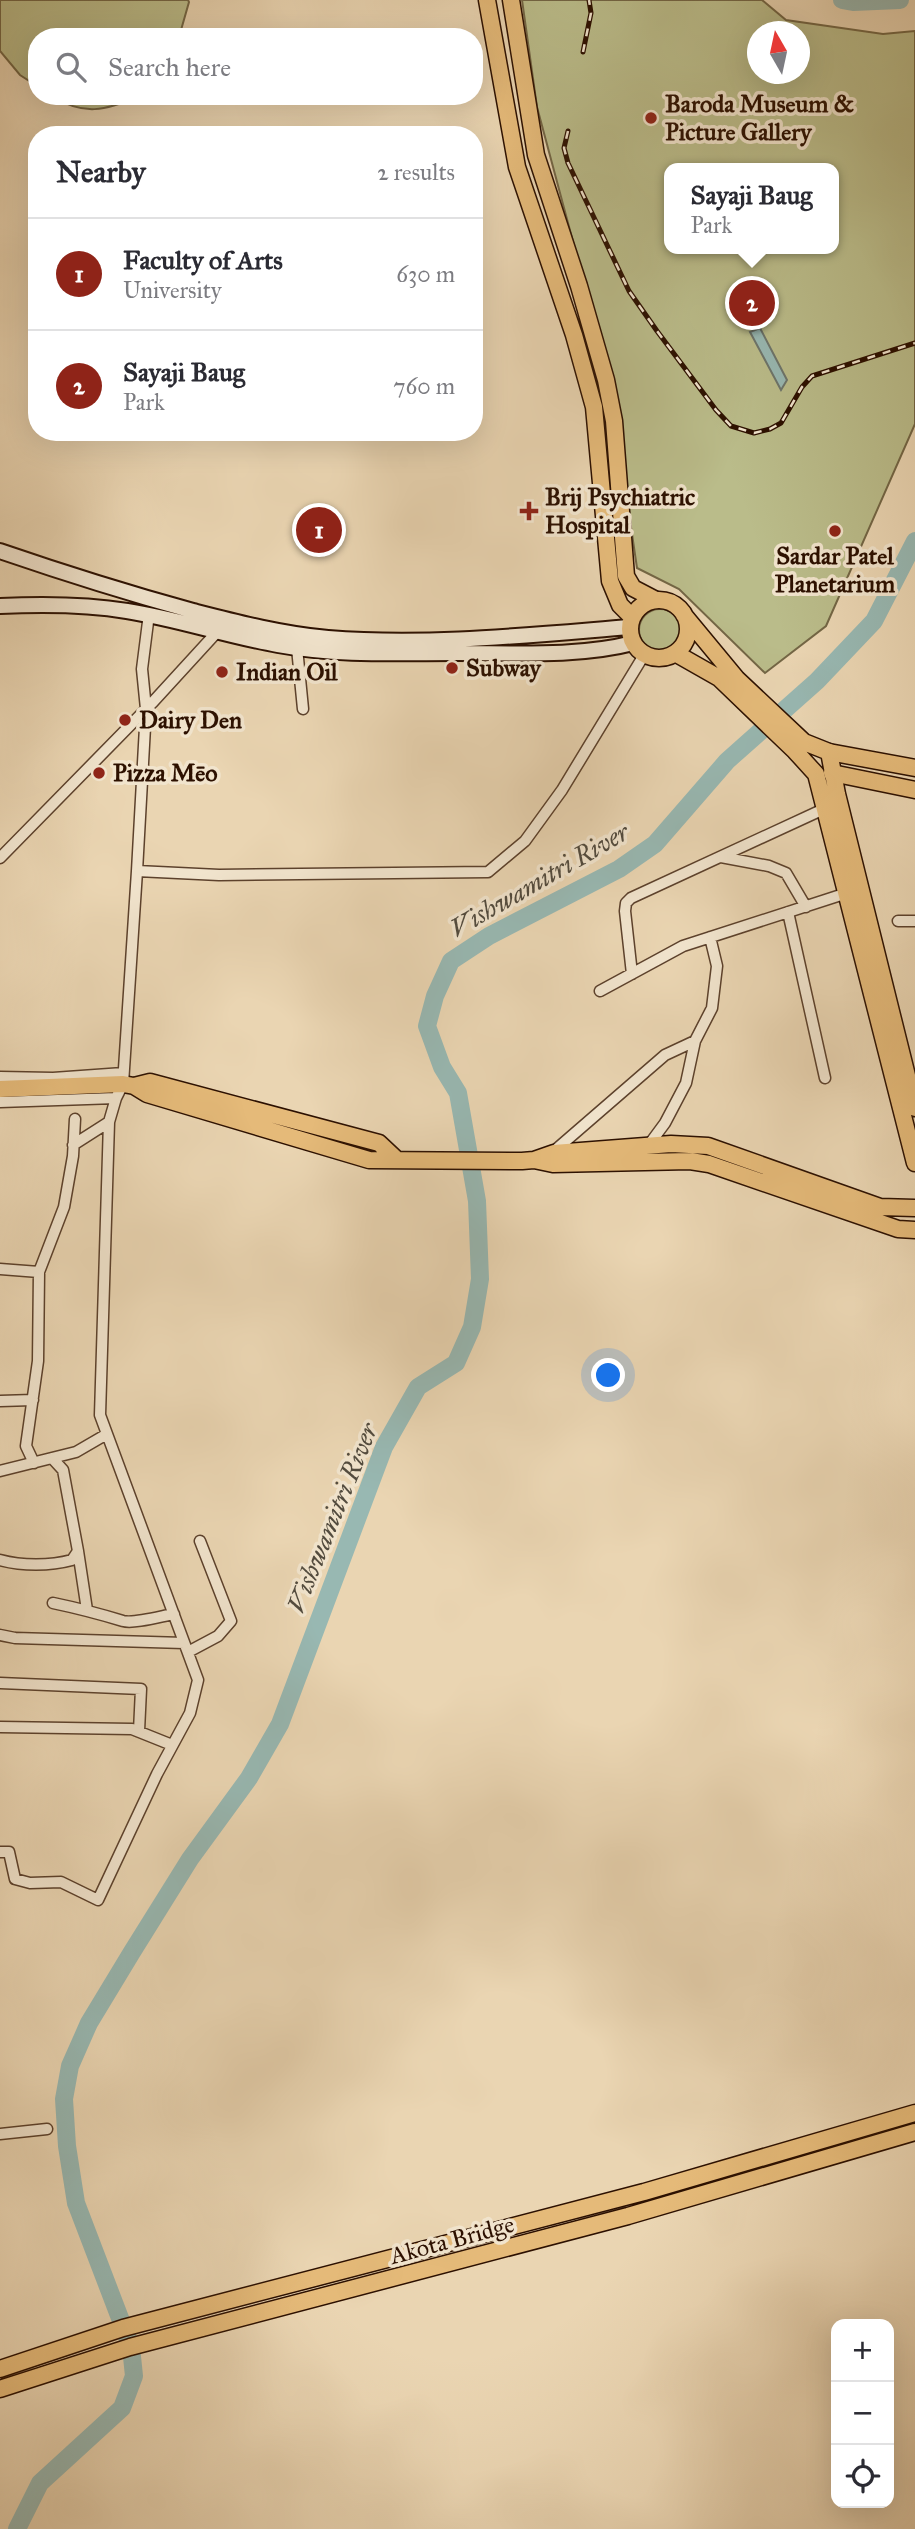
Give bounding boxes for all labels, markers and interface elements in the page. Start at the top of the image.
north arrow [747,21,810,84]
search box [28,28,483,105]
icon: search [52,48,90,86]
text: Search here [108,51,231,83]
place label: Baroda Museum & Picture Gallery [665,89,854,147]
marker: Baroda Museum & Picture Gallery [643,110,659,126]
text: Nearby [56,154,146,190]
text: 2 results [377,158,455,186]
popup [664,163,839,254]
text: Sayaji Baug [691,179,812,211]
text: Park [691,211,732,239]
text: Faculty of Arts [123,244,283,276]
text: 1 [74,260,84,288]
text: 630 m [396,260,455,288]
text: University [123,276,222,304]
pin: 2 [729,277,775,329]
text: Sayaji Baug [123,356,245,388]
text: 2 [73,372,85,400]
text: 760 m [393,372,455,400]
text: Park [123,388,165,416]
place label: Brij Psychiatric Hospital [545,482,695,540]
marker: Brij Psychiatric Hospital [519,501,539,521]
pin: 1 [296,504,342,556]
marker: Sardar Patel Planetarium [827,523,843,539]
place label: Sardar Patel Planetarium [775,541,896,599]
place label: Subway [466,653,543,683]
place label: Indian Oil [236,657,338,687]
marker: Subway [444,660,460,676]
marker: Indian Oil [214,664,230,680]
place label: Dairy Den [139,705,242,735]
marker: Dairy Den [117,712,133,728]
place label: Pizza Mēo [113,758,218,788]
marker: Pizza Mēo [91,765,107,781]
water label: Vishwamitri River [444,815,635,944]
your location [591,1358,625,1392]
water label: Vishwamitri River [279,1417,385,1618]
street label: Akota Bridge [386,2209,518,2271]
map controls [831,2319,894,2508]
button: + [831,2319,894,2382]
button: − [831,2382,894,2445]
button: locate [831,2445,894,2508]

